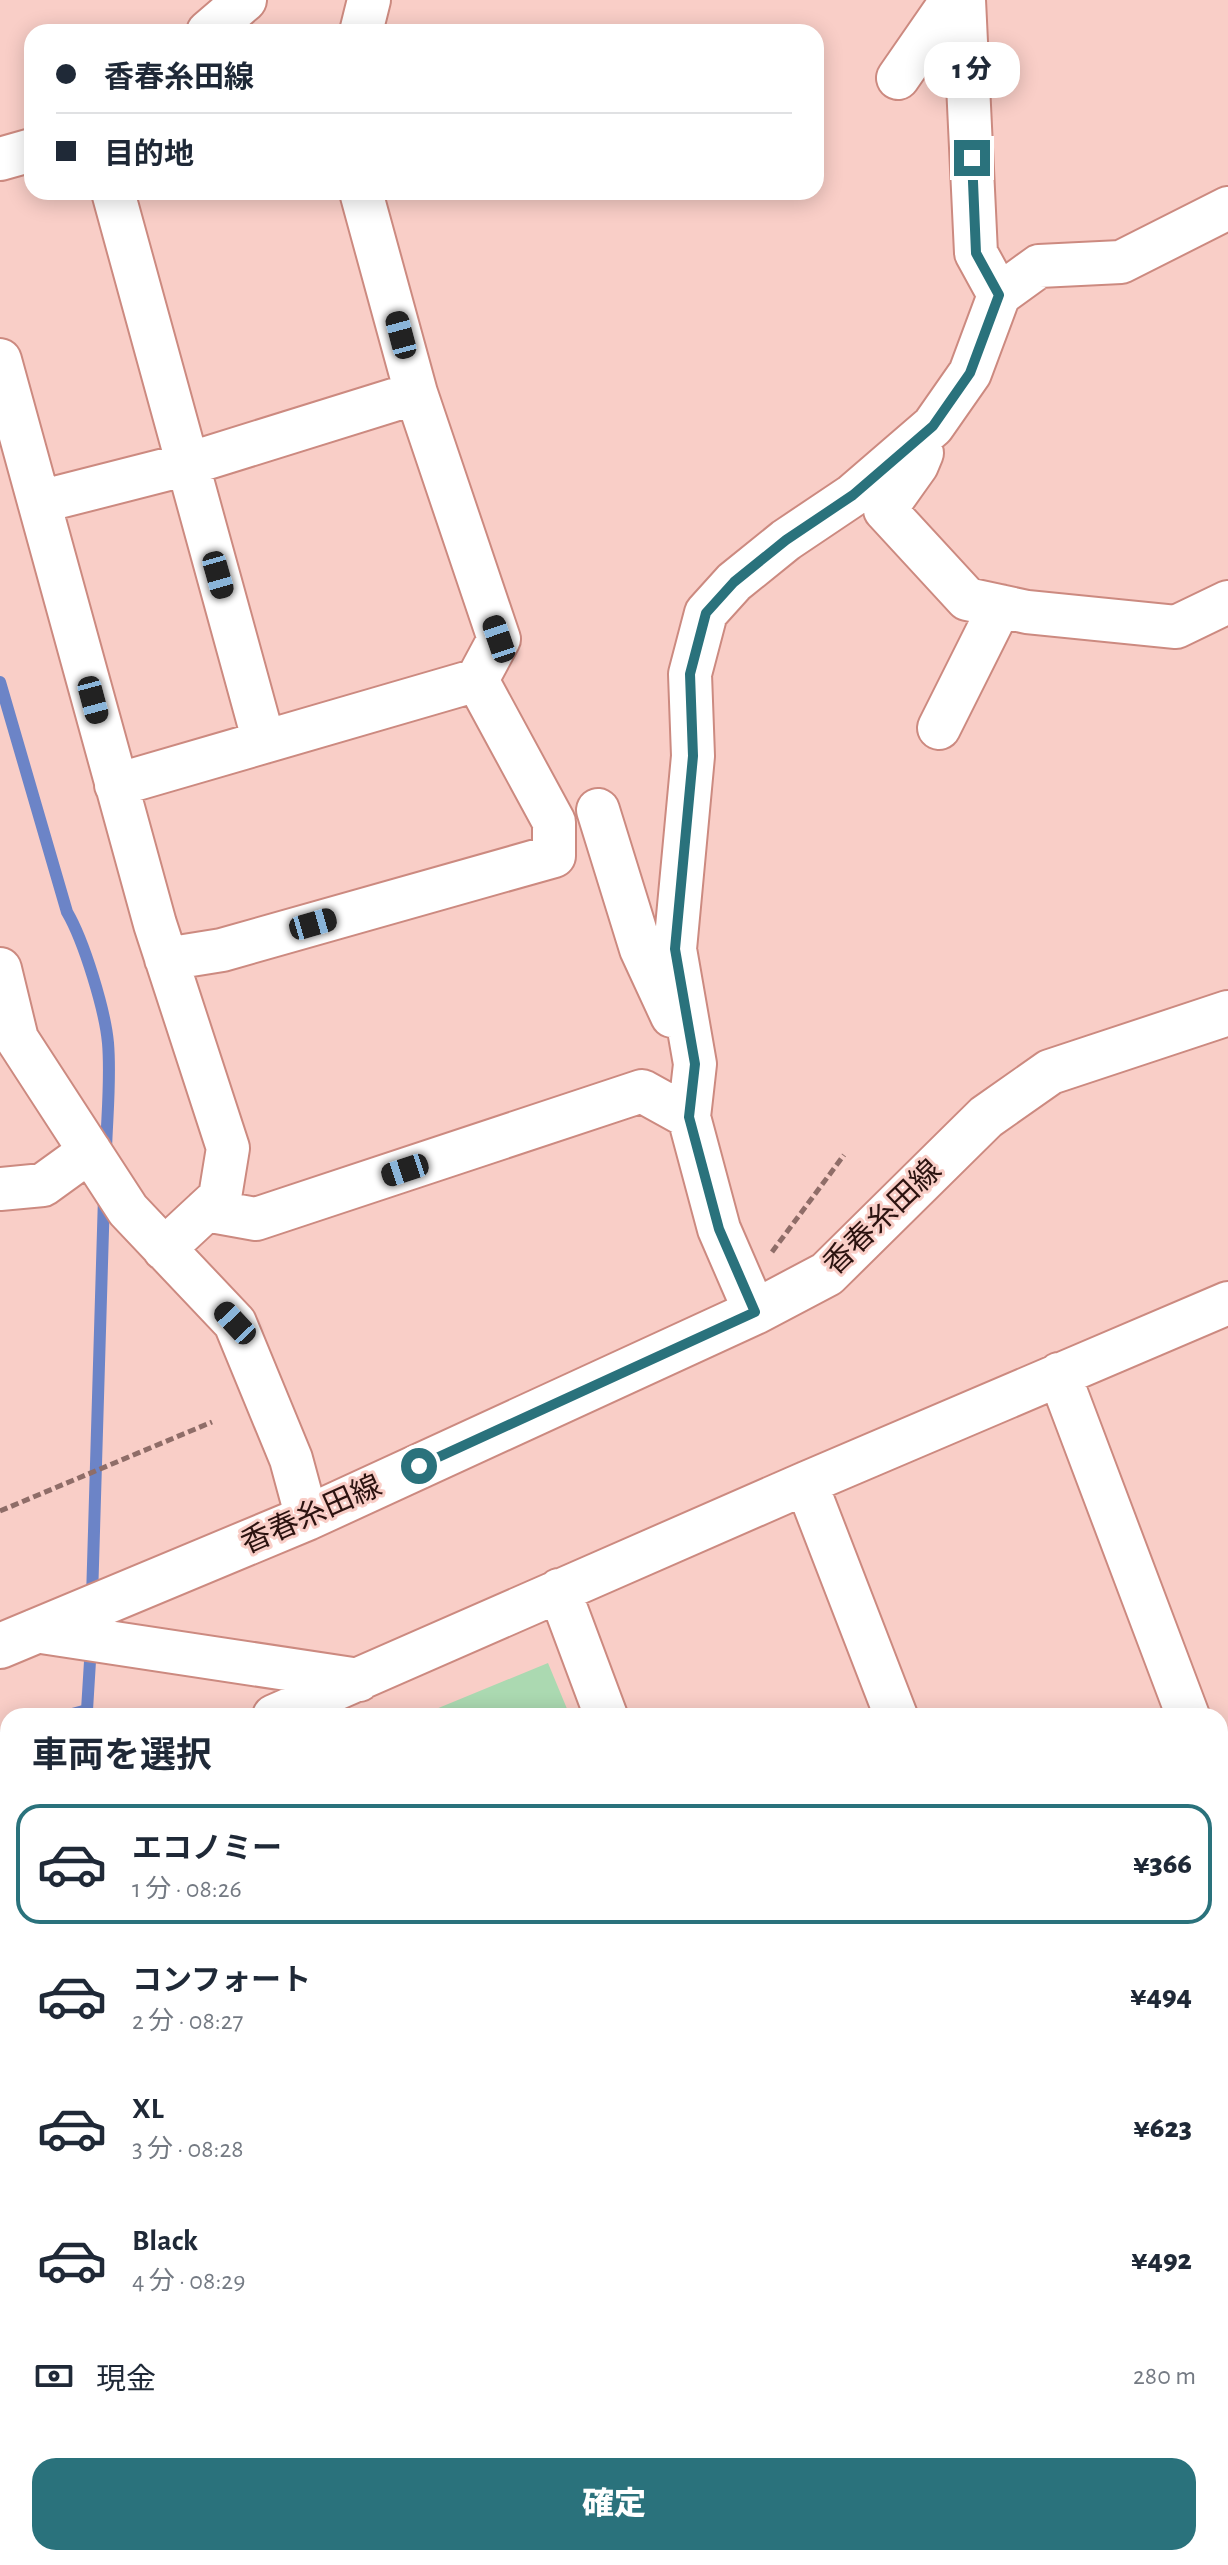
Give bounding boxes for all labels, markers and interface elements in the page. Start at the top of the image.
callout: 1 分 [924,42,1020,98]
text: 1 分 [952,57,992,83]
text: 香春糸田線 [104,63,254,93]
text: 目的地 [104,140,194,170]
route end [954,140,990,176]
car [383,309,419,361]
car [200,549,236,601]
car [480,612,518,666]
car [75,674,111,726]
car [287,906,339,942]
car [378,1151,432,1189]
street label: 香春糸田線 [817,1153,947,1281]
car [210,1297,260,1349]
route start [401,1448,437,1484]
street label: 香春糸田線 [236,1469,386,1559]
text: 車両を選択 [32,1738,212,1774]
icon: car [36,1828,108,1900]
text: エコノミー [132,1834,282,1864]
text: ¥366 [1133,1849,1192,1879]
text: 1 分 · 08:26 [132,1876,242,1902]
icon: car [36,1960,108,2032]
text: コンフォート [132,1966,311,1996]
text: ¥494 [1130,1981,1192,2011]
text: 2 分 · 08:27 [132,2008,243,2034]
icon: car [36,2092,108,2164]
text: XL [132,2094,164,2124]
text: ¥623 [1133,2113,1192,2143]
text: 3 分 · 08:28 [132,2136,244,2162]
icon: car [36,2224,108,2296]
text: Black [132,2226,198,2256]
text: ¥492 [1131,2245,1192,2275]
text: 4 分 · 08:29 [132,2268,245,2294]
icon: cash [32,2354,76,2398]
text: 280 m [1133,2363,1196,2389]
text: 現金 [96,2365,156,2395]
button: 確定 [32,2458,1196,2550]

